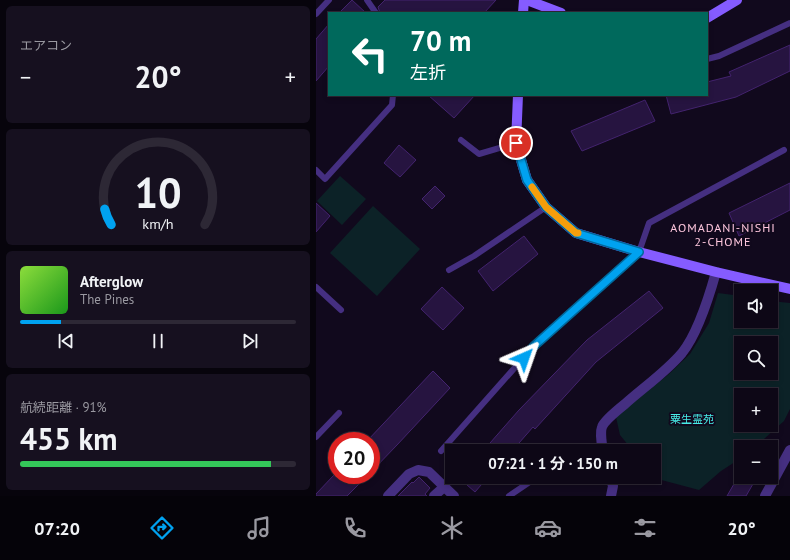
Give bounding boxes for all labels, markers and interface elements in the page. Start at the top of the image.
text: 70 m [410,22,471,59]
icon: left [344,28,396,80]
text: エアコン [20,37,72,54]
text: 20° [134,57,182,96]
text: 左折 [410,61,446,84]
text: − [20,63,31,91]
text: + [285,63,296,91]
pin [499,126,533,160]
icon: arrive [505,132,527,154]
text: 10 [134,166,182,219]
text: km/h [142,213,174,232]
district label: AOMADANI-NISHI 2-CHOME [670,220,776,249]
text: Afterglow [80,272,143,291]
map controls [734,284,778,484]
button: sound [734,284,778,328]
text: The Pines [80,291,134,308]
icon: previous [55,330,77,352]
icon: pause [147,330,169,352]
icon: next [239,330,261,352]
button: search [734,336,778,380]
position arrow [503,337,545,379]
button: + [734,388,778,432]
text: 航続距離 · 91% [20,399,107,416]
park label: 粟生霊苑 [670,412,714,426]
text: 455 km [20,419,118,458]
speed limit sign: 20 [328,432,380,484]
button: − [734,440,778,484]
text: 07:21 · 1 分 · 150 m [488,454,618,473]
icon: directions [148,514,176,542]
icon: music [245,514,273,542]
icon: phone [341,514,369,542]
icon: climate [438,514,466,542]
icon: car [534,514,562,542]
icon: filters [631,514,659,542]
text: 07:20 [34,517,80,540]
text: 20° [727,517,756,540]

